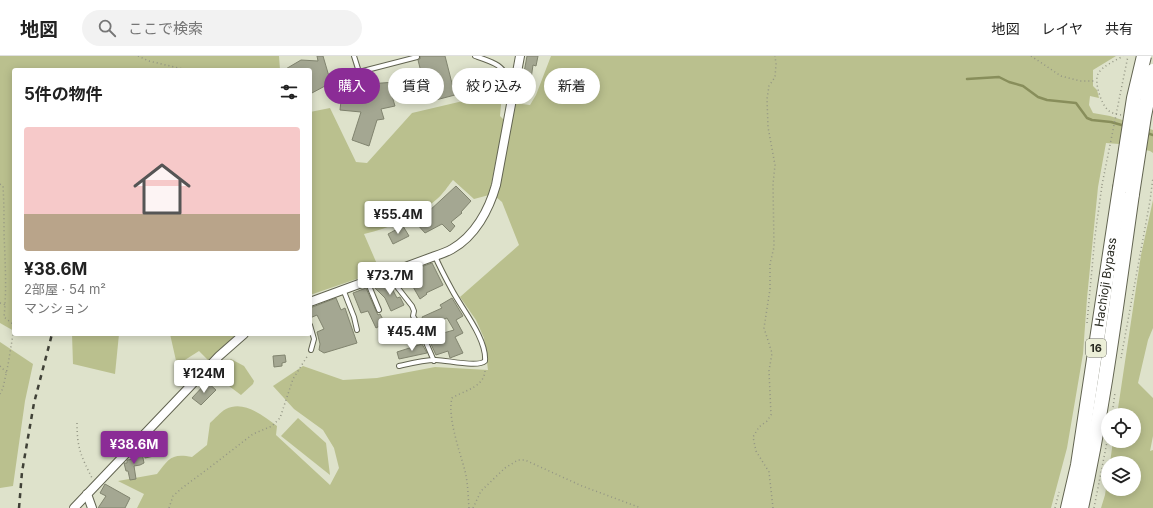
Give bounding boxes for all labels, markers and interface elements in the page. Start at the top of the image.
search box [82,10,362,46]
icon: search [96,17,118,39]
text: 地図 [20,18,58,41]
text: ここで検索 [128,19,203,38]
text: 地図 [991,20,1019,37]
text: レイヤ [1041,20,1083,37]
text: 共有 [1105,20,1133,37]
chip: 購入 [324,68,380,104]
chip: 賃貸 [388,68,444,104]
chip: 絞り込み [452,68,536,104]
chip: 新着 [544,68,600,104]
icon: filters [278,81,300,103]
text: 5件の物件 [24,84,103,104]
icon: home [126,153,198,225]
pin: ¥55.4M [365,201,431,235]
text: ¥55.4M [374,206,422,222]
street label: Hachioji Bypass [1091,236,1119,328]
text: ¥38.6M [24,259,87,279]
pin: ¥73.7M [357,262,423,296]
text: ¥73.7M [367,267,413,283]
text: 2部屋 · 54 m² [24,281,106,297]
text: マンション [24,300,89,316]
pin: ¥45.4M [379,318,445,352]
text: ¥45.4M [387,323,437,339]
road number: 16 [1086,339,1106,357]
pin: ¥124M [176,360,232,394]
text: ¥124M [183,365,225,381]
map controls [1101,408,1141,496]
button: locate [1101,408,1141,448]
pin: ¥38.6M [101,431,167,465]
text: ¥38.6M [110,436,158,452]
button: layers [1101,456,1141,496]

